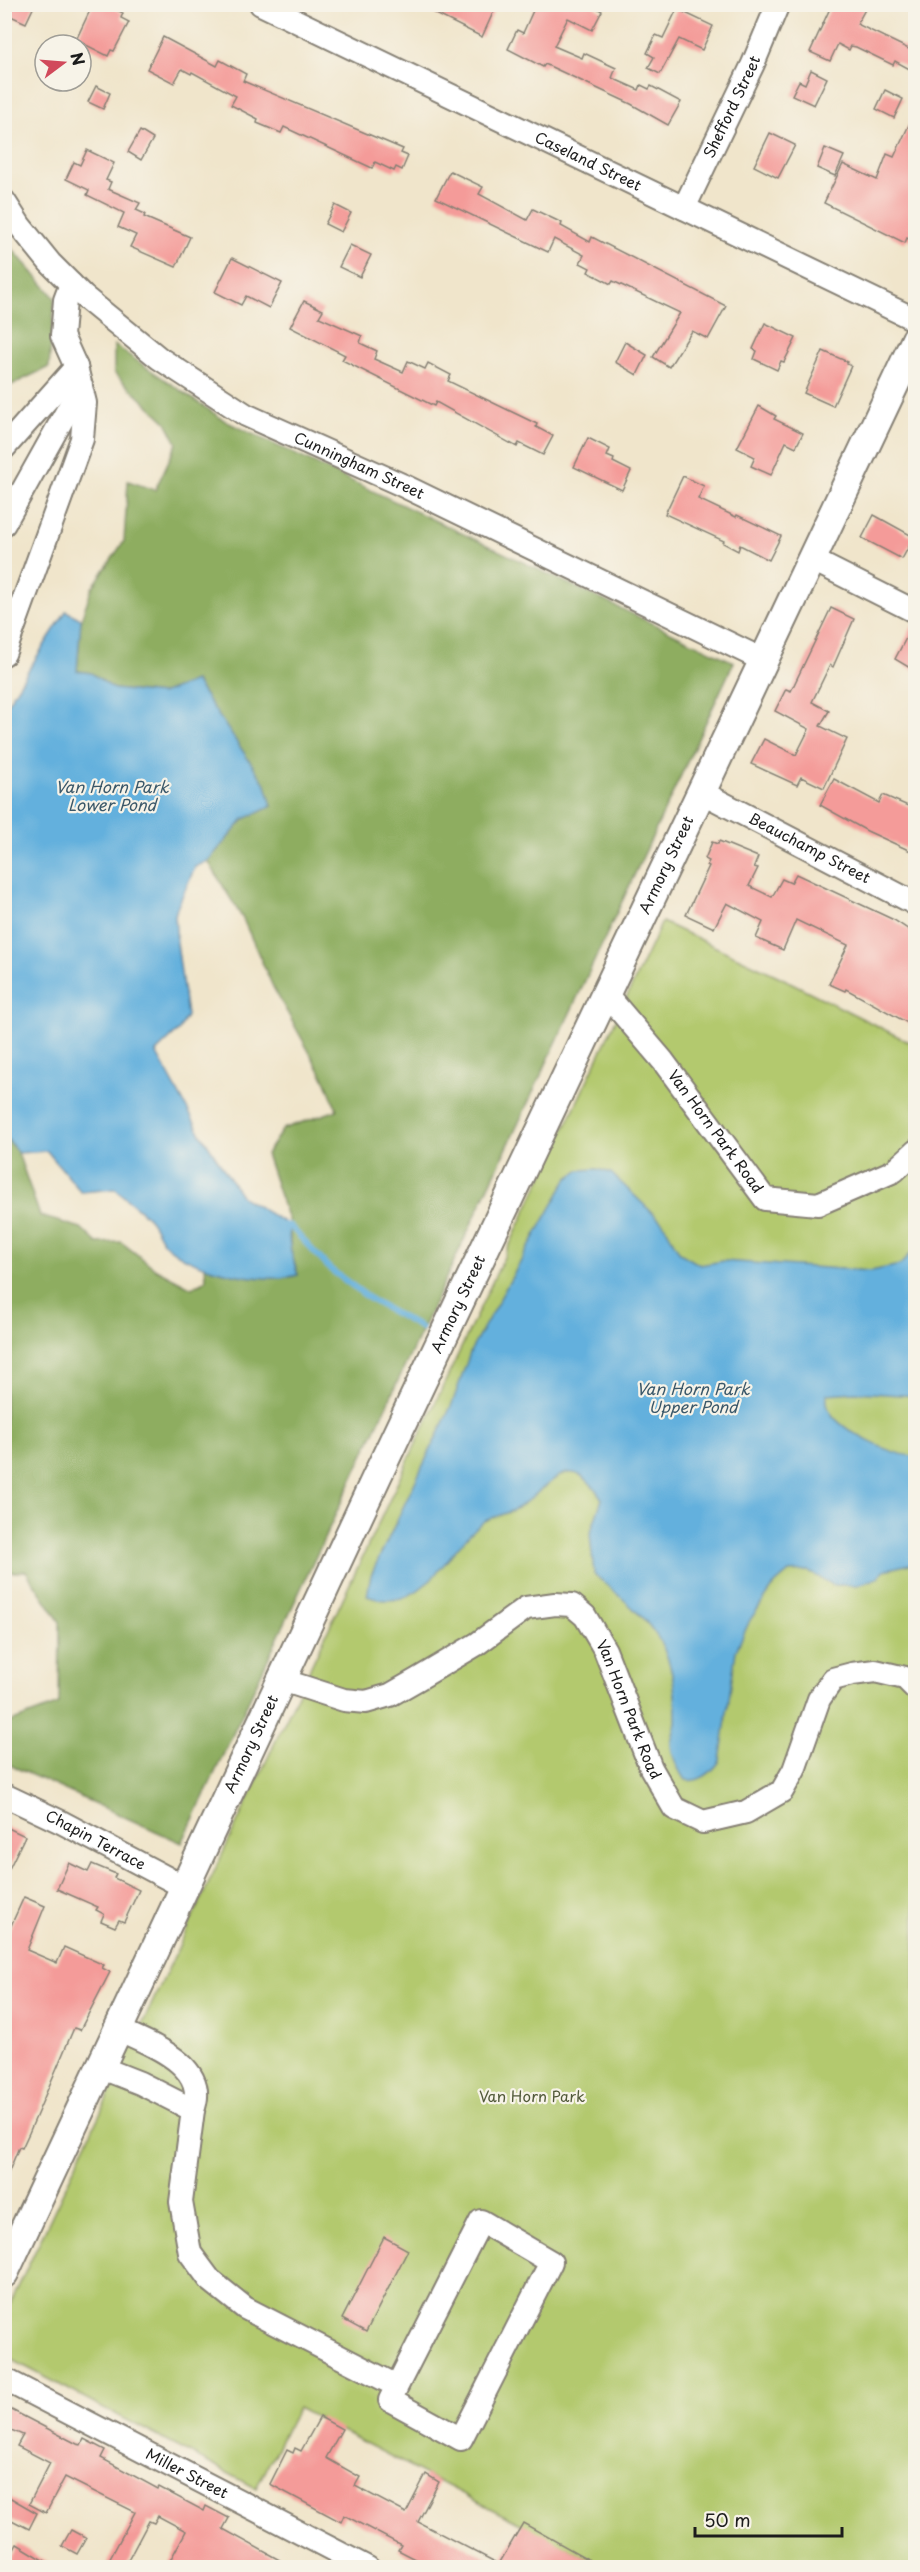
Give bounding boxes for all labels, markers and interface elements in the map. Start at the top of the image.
north arrow [33,33,93,93]
text: N [65,49,92,68]
street label: Shefford Street [697,52,765,161]
street label: Caseland Street [531,125,646,196]
street label: Cunningham Street [291,425,429,504]
water label: Van Horn Park Lower Pond [55,774,170,816]
street label: Beauchamp Street [745,806,875,888]
street label: Armory Street [632,812,698,917]
street label: Van Horn Park Road [663,1064,770,1197]
street label: Armory Street [424,1251,490,1357]
water label: Van Horn Park Upper Pond [636,1376,751,1418]
street label: Van Horn Park Road [591,1635,668,1783]
street label: Armory Street [217,1690,283,1796]
street label: Chapin Terrace [42,1803,150,1875]
park label: Van Horn Park [479,2084,585,2107]
street label: Miller Street [142,2442,233,2504]
scale bar [695,2500,842,2538]
text: 50 m [704,2506,751,2533]

